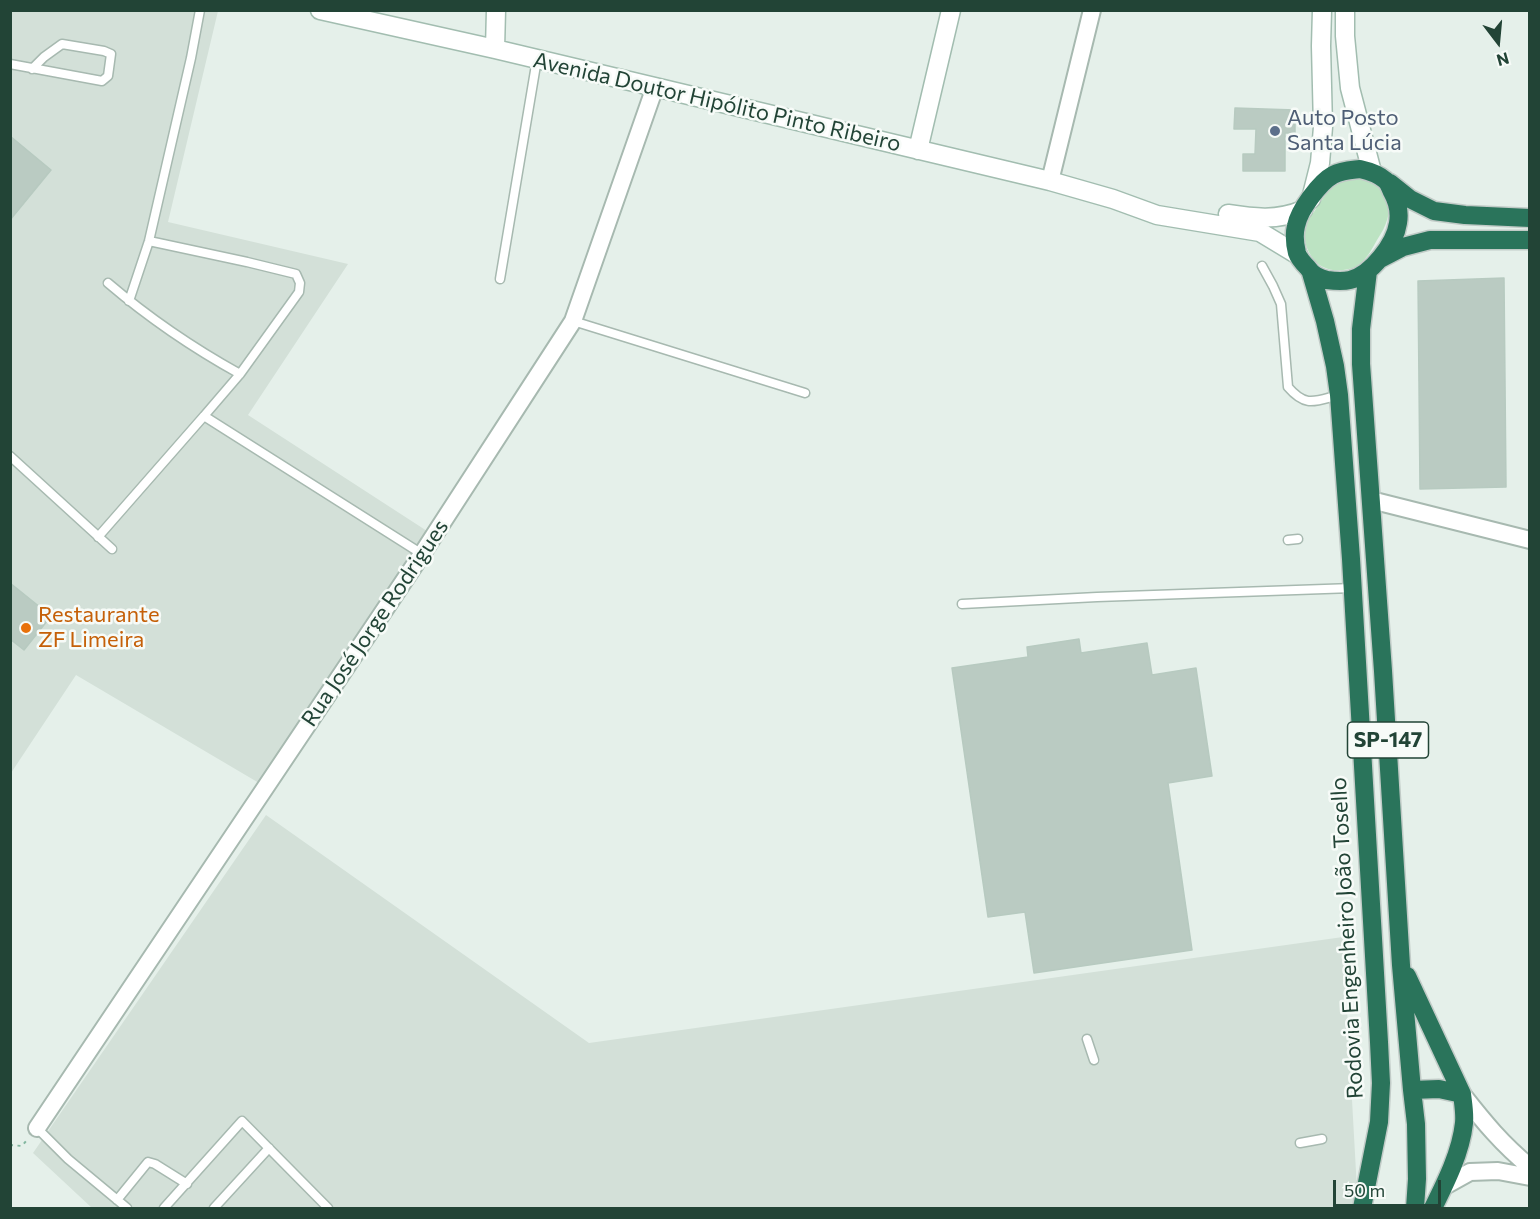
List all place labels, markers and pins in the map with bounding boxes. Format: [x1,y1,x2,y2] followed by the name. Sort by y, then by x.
[1287,105,1402,156] place label: Auto Posto Santa Lúcia
[1268,124,1282,138] marker: Auto Posto Santa Lúcia
[38,602,160,654] place label: Restaurante ZF Limeira
[19,621,33,635] marker: Restaurante ZF Limeira

